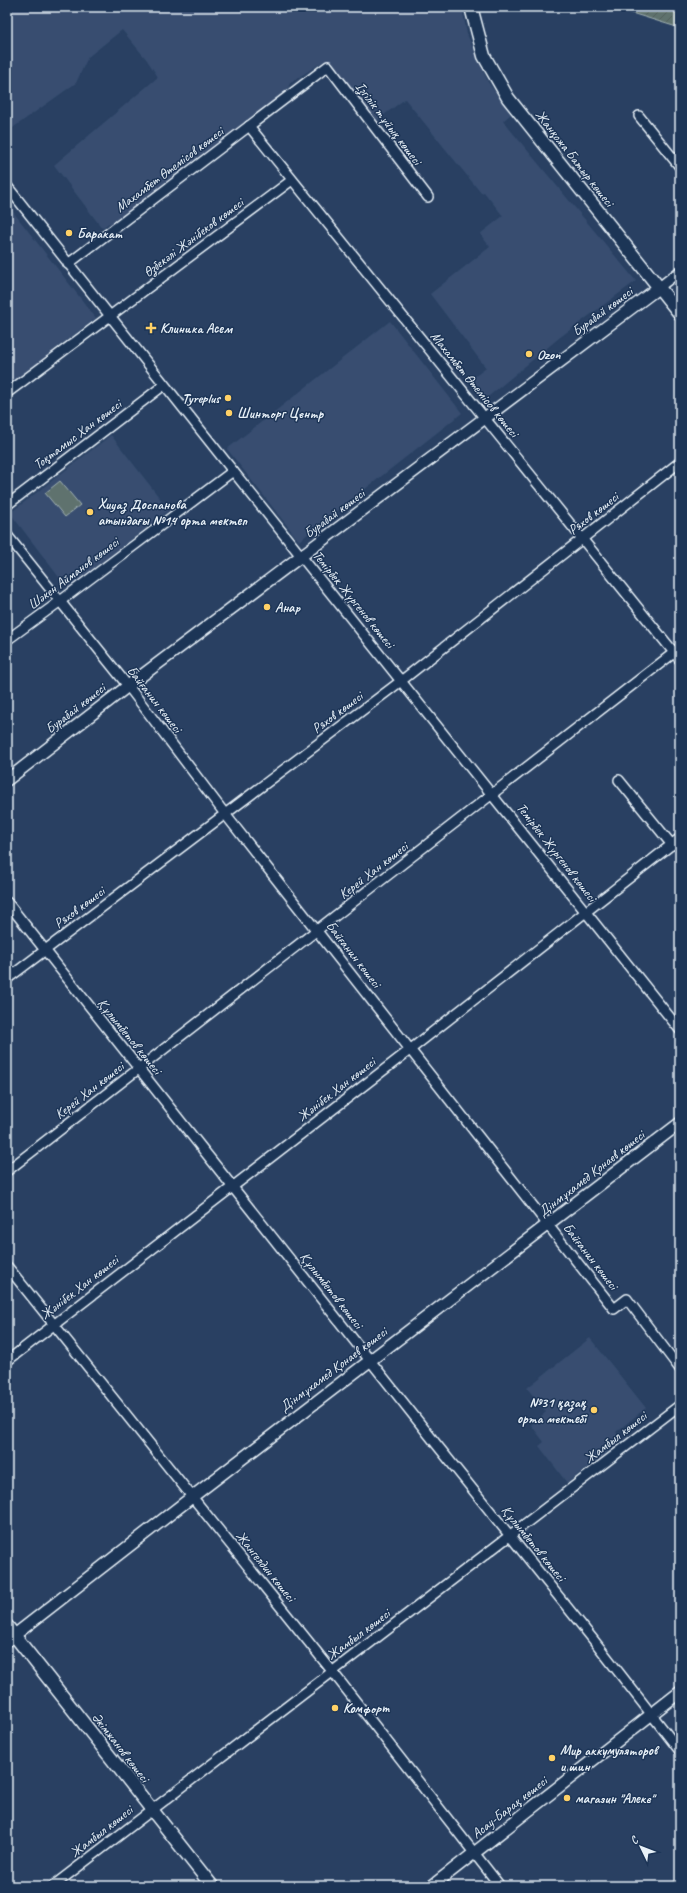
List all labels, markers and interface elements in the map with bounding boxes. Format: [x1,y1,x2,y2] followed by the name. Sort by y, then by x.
[352,78,427,170] street label: Ізгілік тұйық көшесі
[532,107,619,212] street label: Жанқожа Батыр көшесі
[112,122,229,216] street label: Махамбет Өтемісов көшесі
[140,193,249,281] street label: Өзбекәлі Жәнібеков көшесі
[77,225,123,242] place label: Баракат
[64,228,74,238] marker: Баракат
[569,282,638,340] street label: Бурабай көшесі
[160,320,233,337] place label: Клиника Асем
[145,322,157,334] marker: Клиника Асем
[427,328,524,442] street label: Махамбет Өтемісов көшесі
[537,346,561,363] place label: Ozon
[524,349,534,359] marker: Ozon
[182,390,222,407] place label: Tyreplus
[223,393,233,403] marker: Tyreplus
[30,394,127,473] street label: Тоқтамыс Хан көшесі
[237,405,325,422] place label: Шинторг Центр
[224,408,234,418] marker: Шинторг Центр
[301,484,370,542] street label: Бурабай көшесі
[565,487,624,538] street label: Ряхов көшесі
[98,496,248,529] place label: Хиуаз Доспанова атындағы №14 орта мектеп
[85,507,95,517] marker: Хиуаз Доспанова атындағы №14 орта мектеп
[25,532,124,613] street label: Шәкен Айманов көшесі
[309,547,400,653] street label: Темірбек Жүргенов көшесі
[275,599,301,616] place label: Анар
[262,602,272,612] marker: Анар
[123,662,187,738] street label: Байғанин көшесі
[42,678,111,737] street label: Бурабай көшесі
[309,686,368,737] street label: Ряхов көшесі
[513,800,602,907] street label: Темірбек Жүргенов көшесі
[335,837,413,903] street label: Керей Хан көшесі
[51,881,110,932] street label: Ряхов көшесі
[322,917,386,993] street label: Байғанин көшесі
[94,995,167,1080] street label: Құлымбетов көшесі
[294,1052,381,1125] street label: Жәнібек Хан көшесі
[51,1057,129,1123] street label: Керей Хан көшесі
[535,1125,650,1220] street label: Дінмұхамед Қонаев көшесі
[559,1219,623,1295] street label: Байғанин көшесі
[296,1249,368,1334] street label: Құлымбетов көшесі
[37,1250,124,1323] street label: Жәнібек Хан көшесі
[276,1322,392,1415] street label: Дінмұхамед Қонаев көшесі
[517,1394,588,1427] place label: №31 қазақ орта мектебі
[589,1405,599,1415] marker: №31 қазақ орта мектебі
[581,1406,652,1467] street label: Жамбыл көшесі
[498,1502,571,1587] street label: Құлымбетов көшесі
[232,1528,301,1607] street label: Жангелдин көшесі
[323,1604,395,1664] street label: Жамбыл көшесі
[343,1700,390,1717] place label: Комфорт
[330,1703,340,1713] marker: Комфорт
[88,1709,155,1788] street label: Әкімжанов көшесі
[560,1742,660,1775] place label: Мир аккумуляторов и шин
[547,1753,557,1763] marker: Мир аккумуляторов и шин
[468,1771,552,1842] street label: Асау-Барақ көшесі
[575,1790,657,1807] place label: магазин "Алеке"
[562,1793,572,1803] marker: магазин "Алеке"
[67,1800,138,1861] street label: Жамбыл көшесі
[621,1827,661,1867] north arrow
[627,1832,642,1847] text: С

